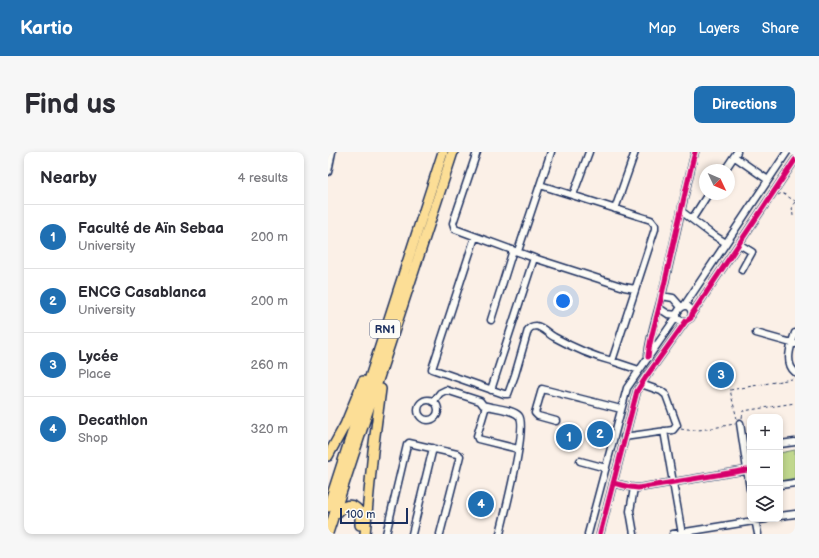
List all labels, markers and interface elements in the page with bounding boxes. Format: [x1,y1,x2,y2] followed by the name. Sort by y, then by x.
[20,17,73,40] text: Kartio
[648,20,676,37] text: Map
[698,20,740,37] text: Layers
[762,20,799,37] text: Share
[694,86,795,123] button: Directions
[24,88,116,121] text: Find us
[699,164,735,200] north arrow
[40,168,97,188] text: Nearby
[238,170,288,186] text: 4 results
[78,219,224,238] text: Faculté de Aïn Sebaa
[50,229,56,245] text: 1
[251,229,288,245] text: 200 m
[78,238,135,254] text: University
[78,283,206,302] text: ENCG Casablanca
[553,291,573,311] your location
[49,293,57,309] text: 2
[251,293,288,309] text: 200 m
[78,302,135,318] text: University
[370,320,400,338] road number: RN1
[78,347,118,366] text: Lycée
[49,357,57,373] text: 3
[250,357,288,373] text: 260 m
[708,360,734,390] pin: 3
[78,366,111,382] text: Place
[78,411,148,430] text: Decathlon
[747,414,783,522] map controls
[747,414,783,450] button: +
[587,419,613,449] pin: 2
[49,421,57,437] text: 4
[250,421,288,437] text: 320 m
[556,422,582,452] pin: 1
[78,430,108,446] text: Shop
[747,450,783,486] button: −
[747,486,783,522] button: layers
[468,489,494,519] pin: 4
[340,506,408,525] scale bar
[346,508,375,521] text: 100 m

